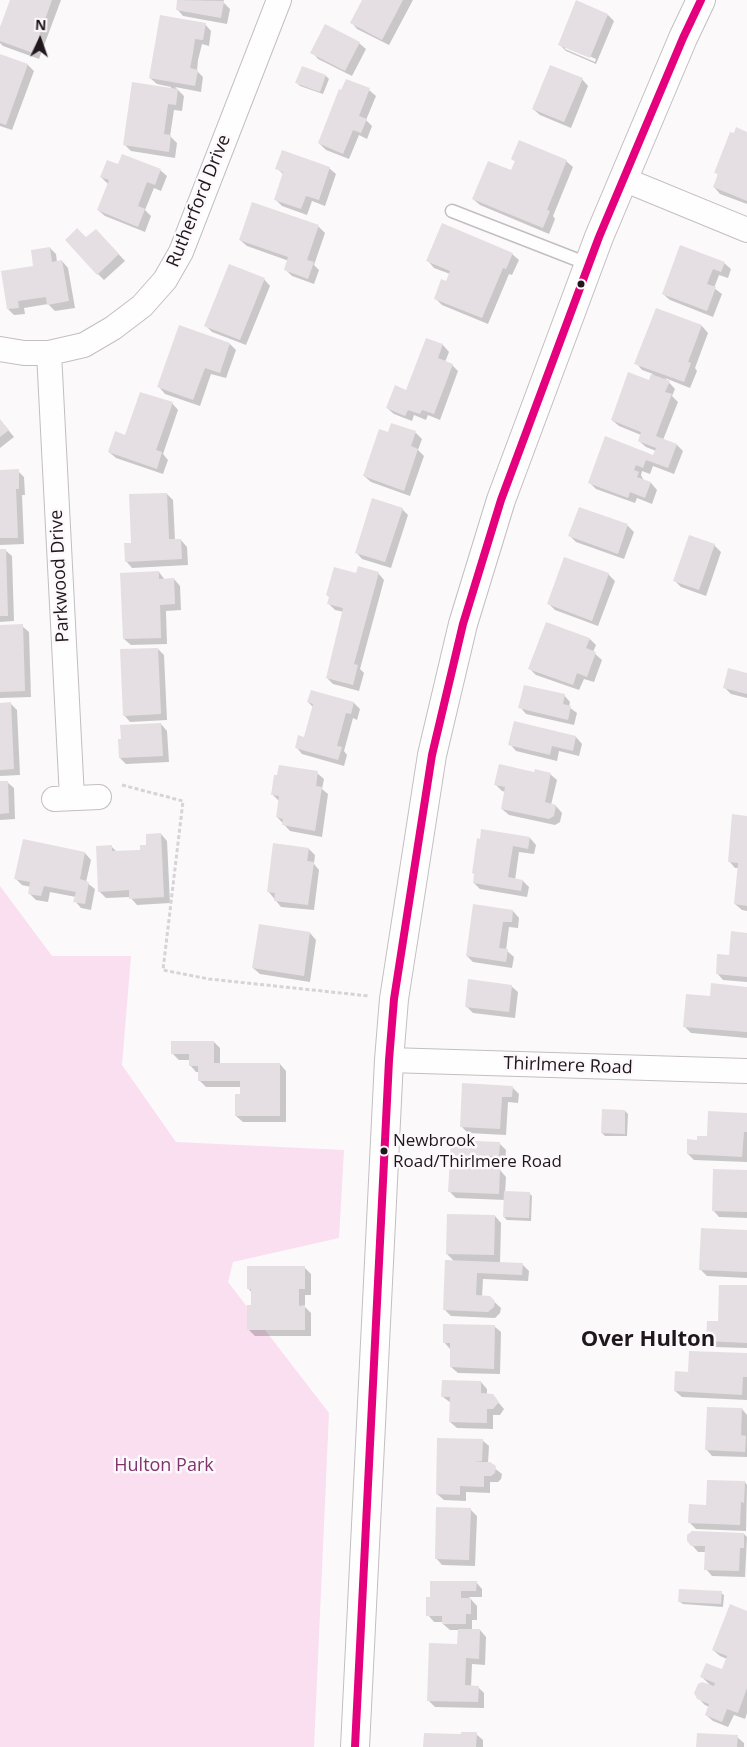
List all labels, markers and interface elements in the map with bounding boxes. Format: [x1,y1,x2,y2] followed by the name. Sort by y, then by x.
[15,15,65,65] north arrow
[35,15,47,34] text: N
[163,132,235,270] street label: Rutherford Drive
[576,279,586,289] unlabelled marker
[46,509,74,643] street label: Parkwood Drive
[503,1053,633,1079] street label: Thirlmere Road
[393,1131,562,1171] place label: Newbrook Road/Thirlmere Road
[379,1146,389,1156] marker: Newbrook Road/Thirlmere Road
[581,1327,715,1353] district label: Over Hulton
[114,1455,214,1477] park label: Hulton Park

